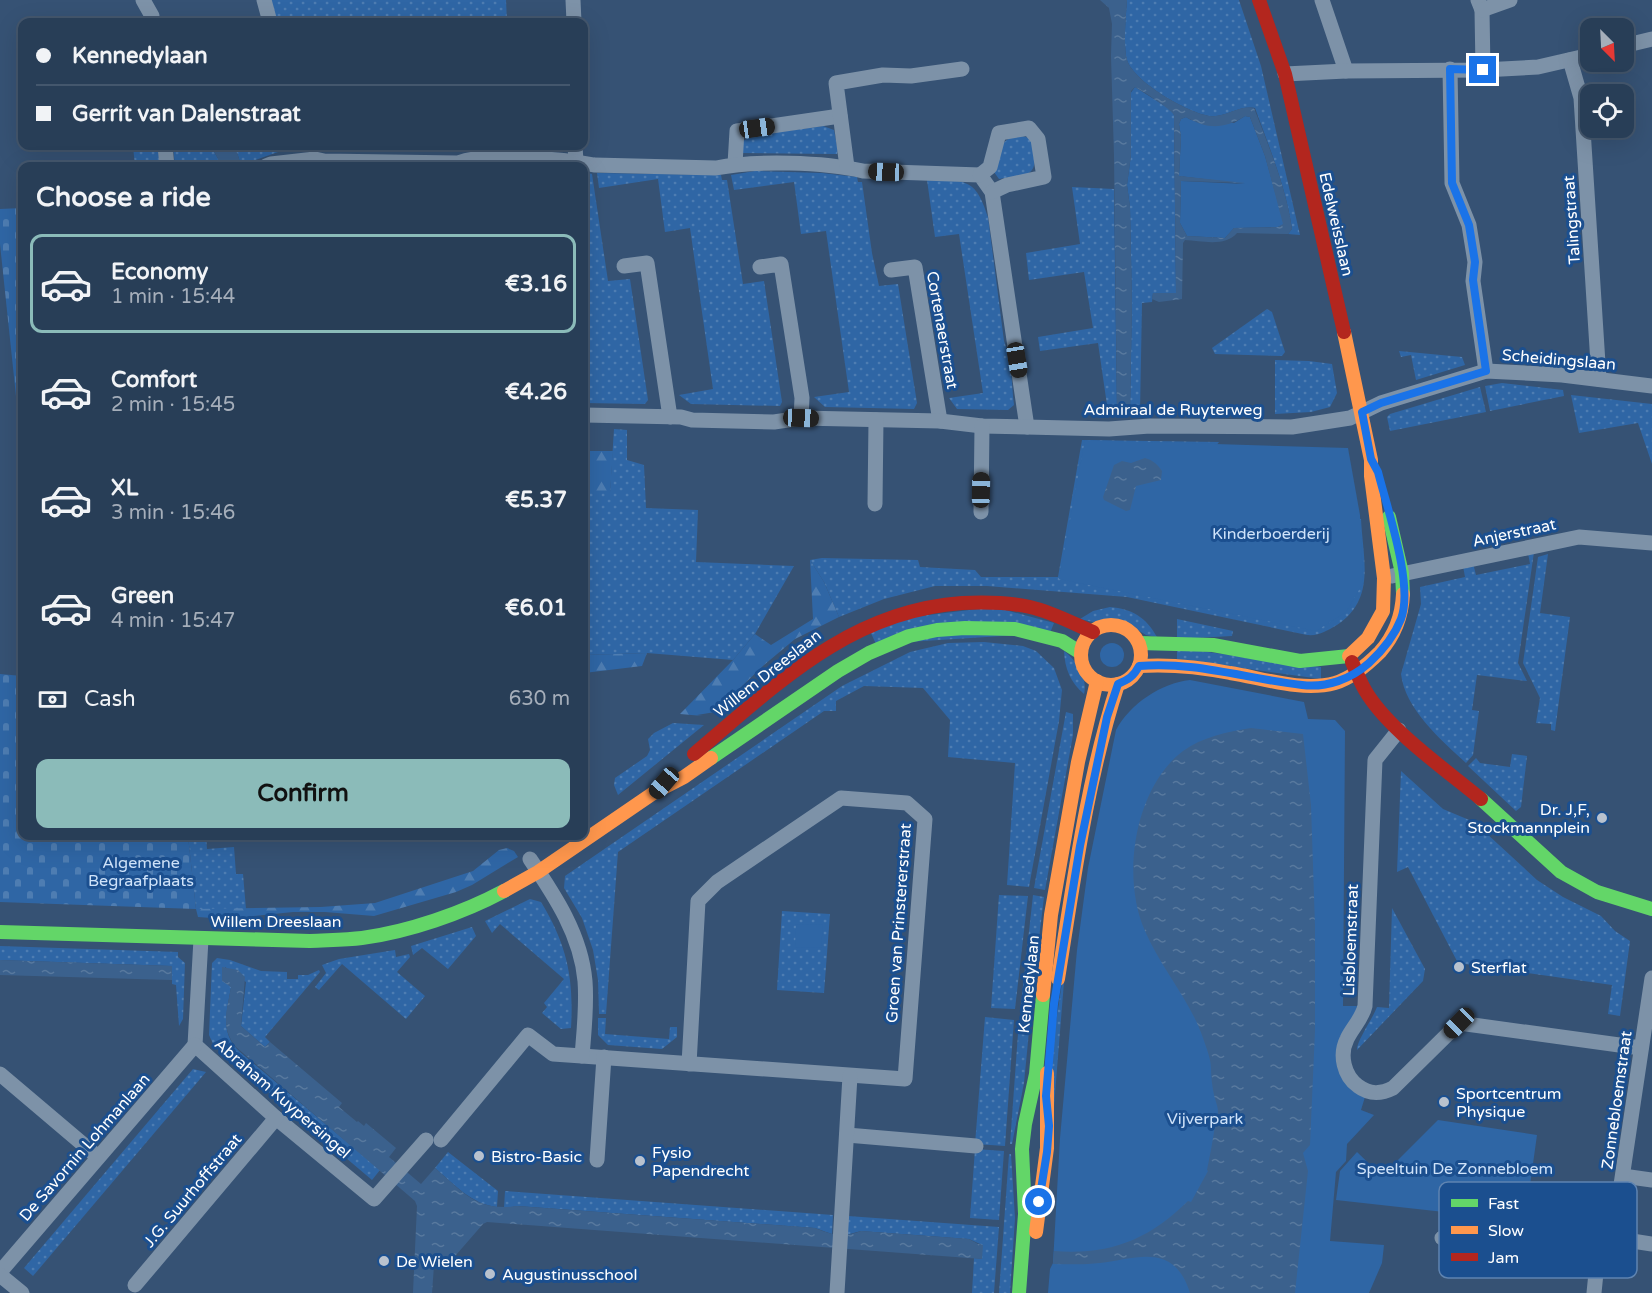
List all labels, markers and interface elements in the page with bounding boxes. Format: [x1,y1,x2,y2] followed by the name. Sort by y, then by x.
[1580,18,1634,72] north arrow
[1580,18,1634,138] map controls
[72,43,208,69] text: Kennedylaan
[1469,56,1496,83] route end
[1580,84,1634,138] button: locate
[72,101,301,127] text: Gerrit van Dalenstraat
[738,117,776,139] car
[868,162,904,182] car
[1314,170,1358,278] street label: Edelweisslaan
[1559,175,1585,265] street label: Talingstraat
[36,181,211,214] text: Choose a ride
[39,257,93,311] icon: car
[111,259,208,285] text: Economy
[922,270,962,391] street label: Cortenaerstraat
[505,271,567,297] text: €3.16
[111,285,235,309] text: 1 min · 15:44
[1005,341,1029,379] car
[1501,345,1617,375] street label: Scheidingslaan
[39,365,93,419] icon: car
[111,367,197,393] text: Comfort
[505,379,567,405] text: €4.26
[111,393,235,417] text: 2 min · 15:45
[1083,400,1263,420] street label: Admiraal de Ruyterweg
[783,408,819,428] car
[972,472,990,508] car
[39,473,93,527] icon: car
[111,475,138,501] text: XL
[505,487,567,513] text: €5.37
[111,501,235,525] text: 3 min · 15:46
[1471,514,1558,552] street label: Anjerstraat
[1212,524,1330,544] park label: Kinderboerderij
[39,581,93,635] icon: car
[111,583,174,609] text: Green
[505,595,567,621] text: €6.01
[111,609,235,633] text: 4 min · 15:47
[710,626,825,722] street label: Willem Dreeslaan
[36,683,69,716] icon: cash
[84,686,136,712] text: Cash
[509,687,570,711] text: 630 m
[36,759,570,828] button: Confirm
[645,764,683,802] car
[1467,800,1590,838] place label: Dr. J,F, Stockmannplein
[1595,811,1609,825] marker: Dr. J,F, Stockmannplein
[882,823,916,1024] street label: Groen van Prinstererstraat
[88,853,194,891] park label: Algemene Begraafplaats
[1339,884,1363,996] street label: Lisbloemstraat
[210,912,342,932] street label: Willem Dreeslaan
[1014,934,1044,1034] street label: Kennedylaan
[1471,958,1527,978] place label: Sterflat
[1452,960,1466,974] marker: Sterflat
[1440,1004,1478,1042] car
[1597,1030,1637,1171] street label: Zonnebloemstraat
[210,1034,354,1163] street label: Abraham Kuypersingel
[15,1070,154,1226] street label: De Savornin Lohmanlaan
[1456,1084,1561,1122] place label: Sportcentrum Physique
[1437,1095,1451,1109] marker: Sportcentrum Physique
[1167,1109,1244,1129] park label: Vijverpark
[139,1130,246,1252] street label: J.G. Suurhoffstraat
[652,1143,749,1181] place label: Fysio Papendrecht
[491,1147,582,1167] place label: Bistro-Basic
[472,1149,486,1163] marker: Bistro-Basic
[633,1154,647,1168] marker: Fysio Papendrecht
[1357,1159,1553,1179] park label: Speeltuin De Zonnebloem
[1439,1182,1637,1278] legend
[1025,1188,1052,1215] route start
[1488,1194,1519,1214] text: Fast
[1488,1221,1524,1241] text: Slow
[1488,1248,1519,1268] text: Jam
[396,1252,473,1272] place label: De Wielen
[377,1254,391,1268] marker: De Wielen
[502,1265,638,1285] place label: Augustinusschool
[483,1267,497,1281] marker: Augustinusschool

